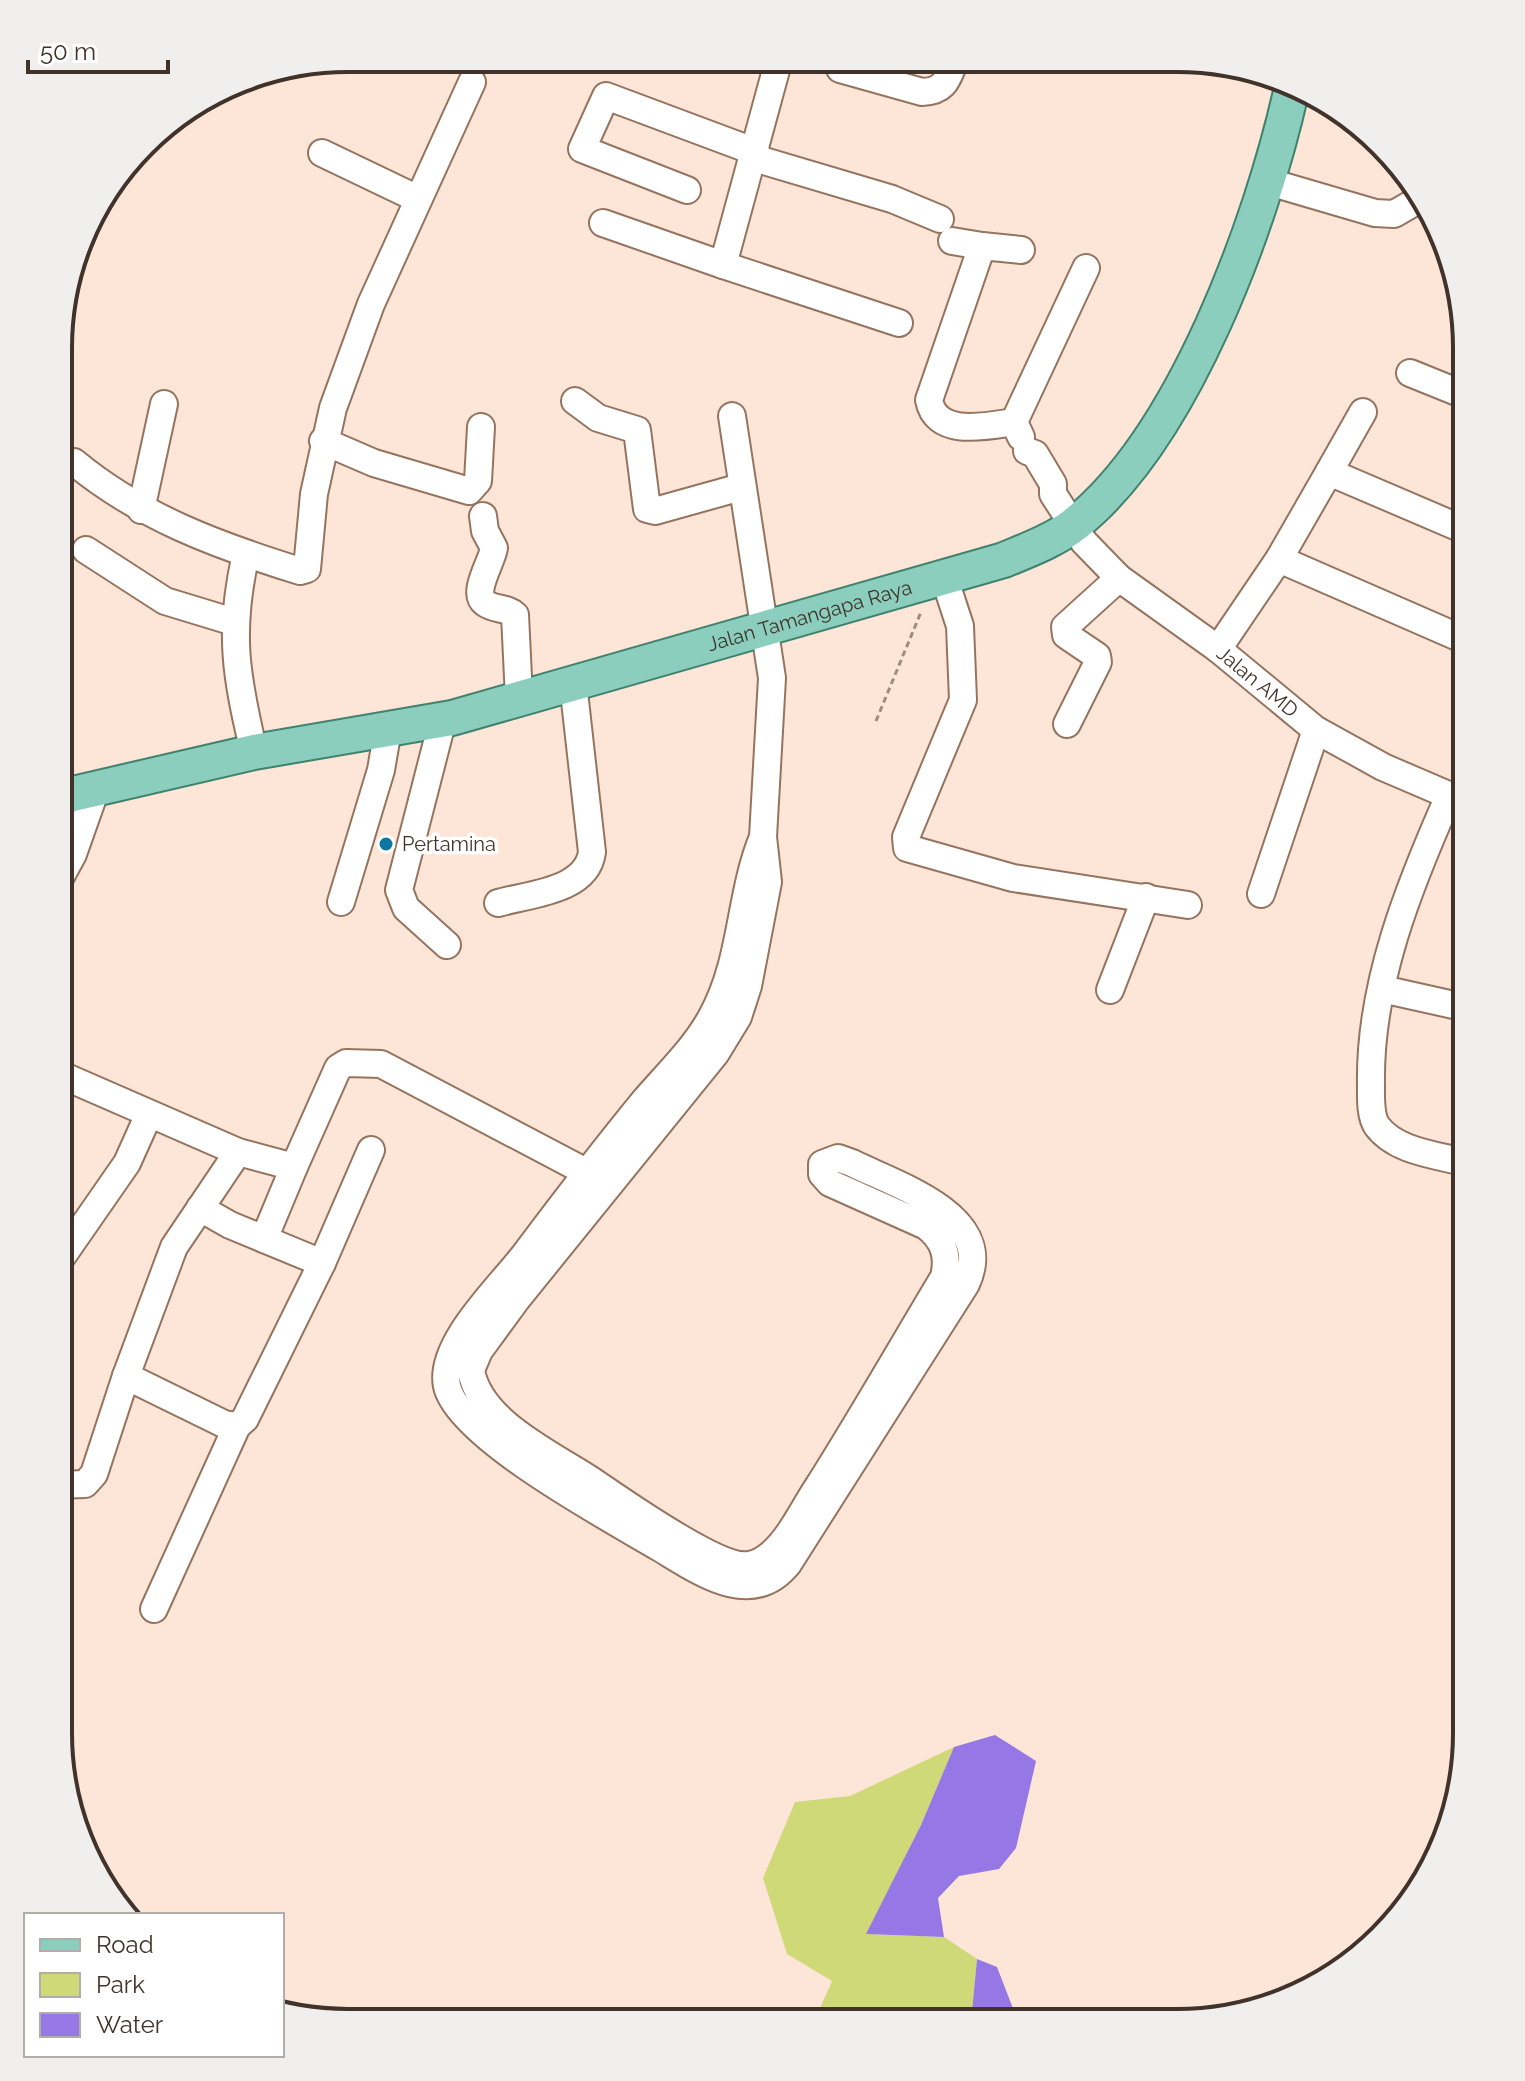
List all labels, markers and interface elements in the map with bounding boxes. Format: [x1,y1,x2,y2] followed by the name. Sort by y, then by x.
[28,24,168,74] scale bar
[40,37,96,66] text: 50 m
[705,575,915,656] street label: Jalan Tamangapa Raya
[1212,641,1303,722] street label: Jalan AMD
[402,832,496,856] place label: Pertamina
[377,835,395,853] marker: Pertamina
[24,1913,284,2057] legend
[96,1930,154,1959] text: Road
[96,1970,145,1999] text: Park
[96,2010,164,2039] text: Water

